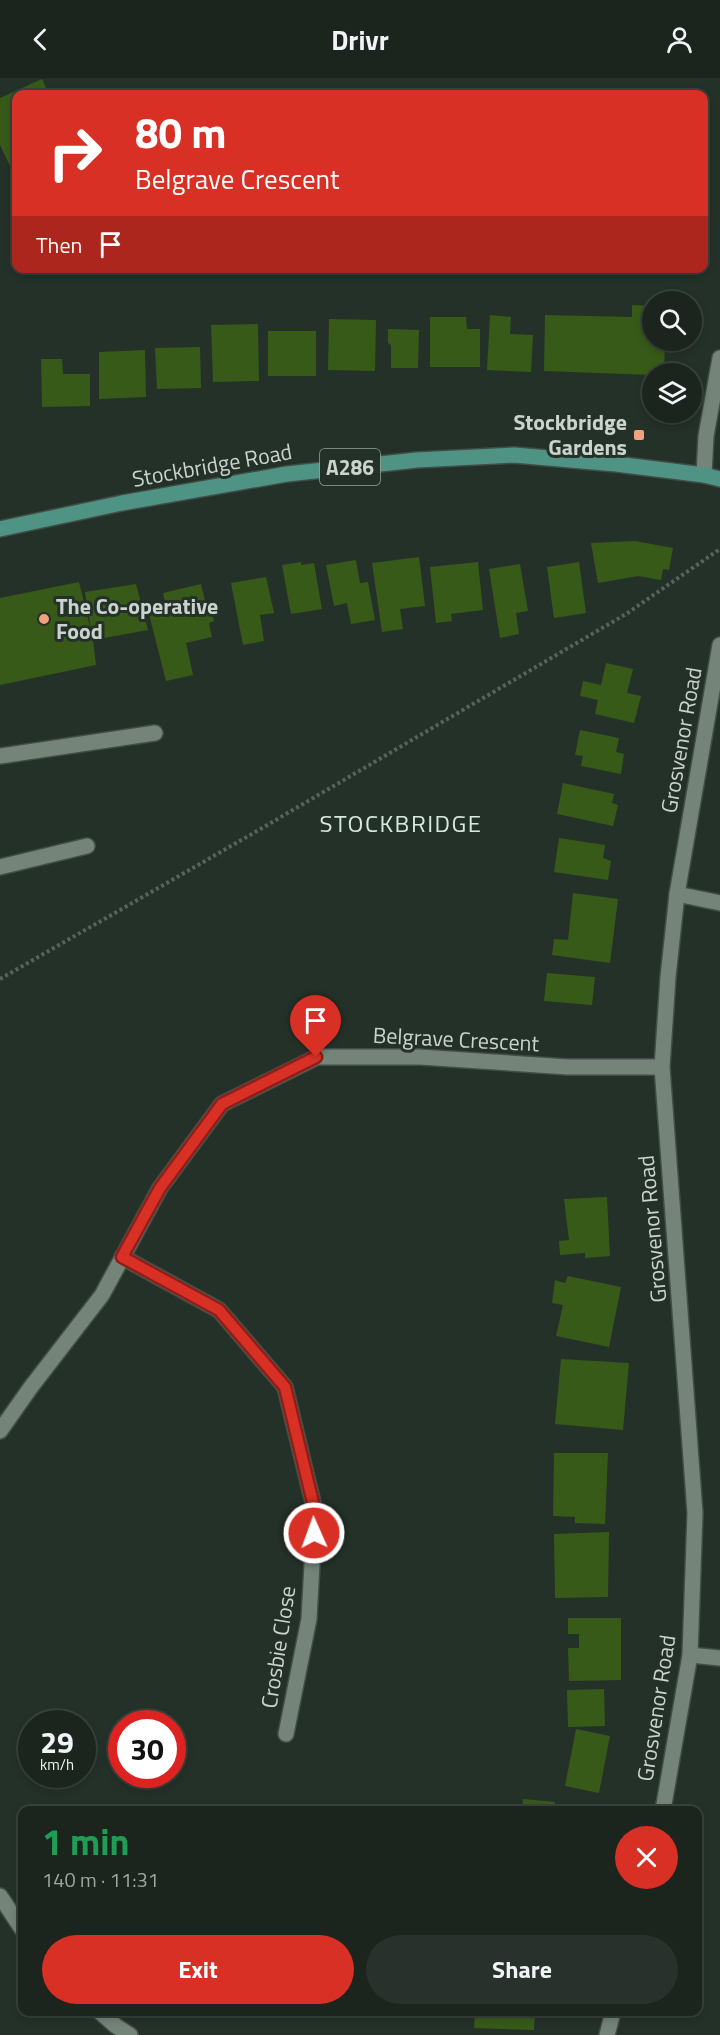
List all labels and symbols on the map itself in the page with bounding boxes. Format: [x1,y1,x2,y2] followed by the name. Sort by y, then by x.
[513,405,627,464] place label: Stockbridge Gardens
[632,428,646,442] marker: Stockbridge Gardens
[129,434,295,496] street label: Stockbridge Road
[320,449,380,485] road number: A286
[56,589,218,648] place label: The Co-operative Food
[37,612,51,626] marker: The Co-operative Food
[651,664,711,816] street label: Grosvenor Road
[319,805,483,841] district label: STOCKBRIDGE
[290,995,341,1057] pin
[372,1018,540,1060] street label: Belgrave Crescent
[629,1154,675,1304] street label: Grosvenor Road
[282,1501,346,1565] position arrow
[252,1583,304,1711] street label: Crosbie Close
[628,1632,684,1784] street label: Grosvenor Road
[108,1710,186,1788] speed limit sign: 30

